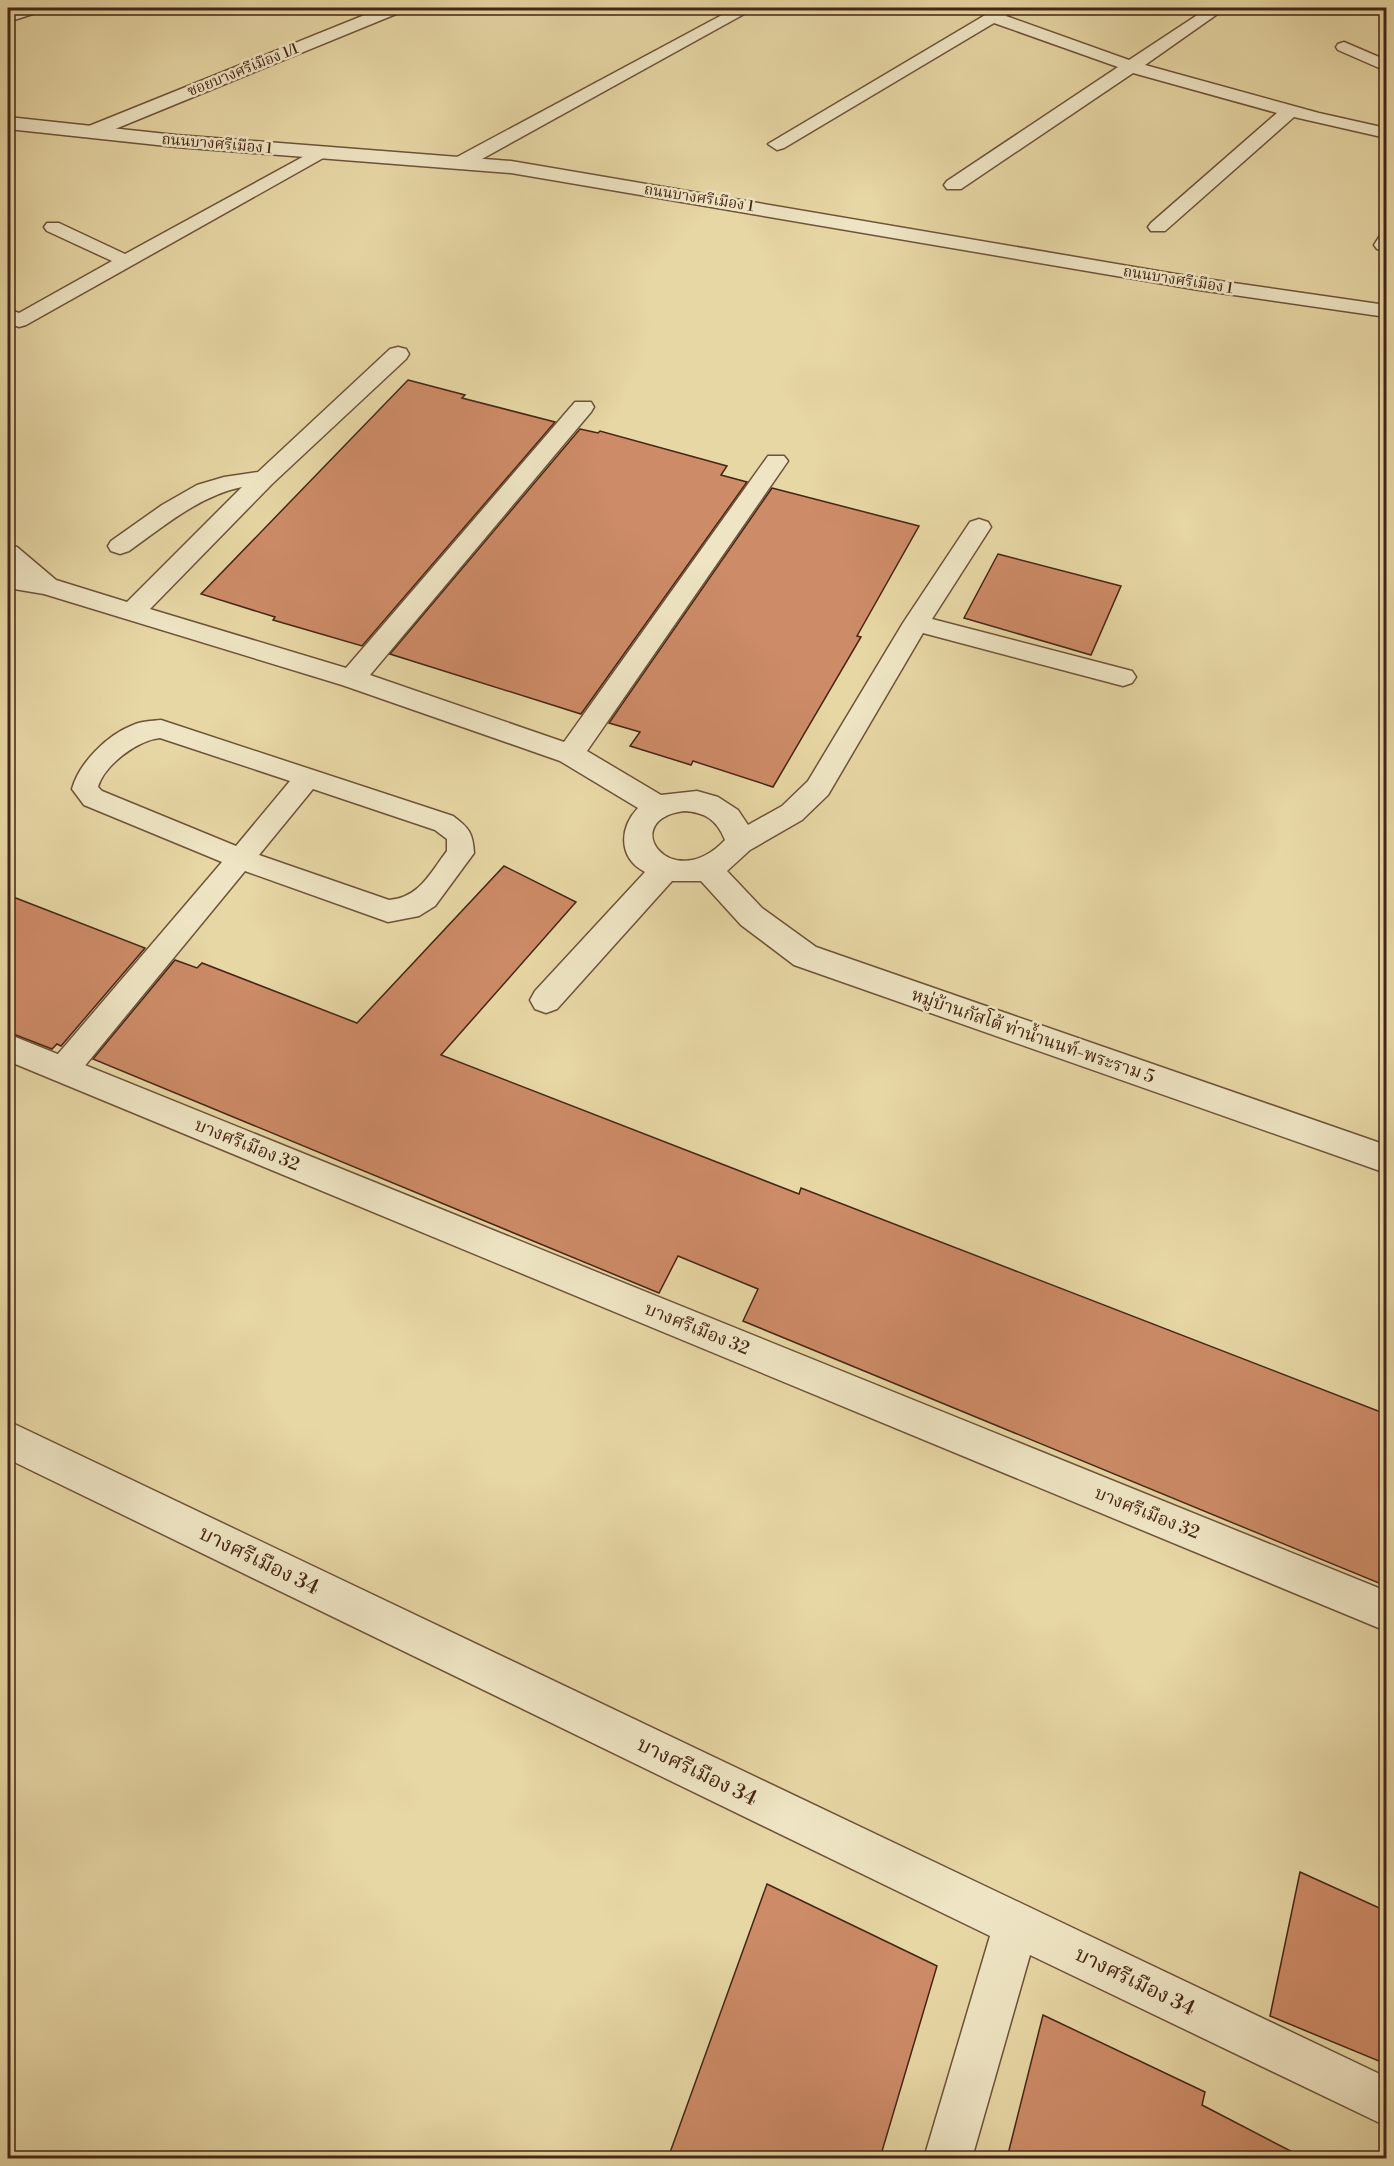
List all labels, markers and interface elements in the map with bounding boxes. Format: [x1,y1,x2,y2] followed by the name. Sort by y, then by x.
[185,39,302,101] street label: ซอยบางศรีเมือง 1/1
[161,130,274,158] street label: ถนนบางศรีเมือง 1
[643,180,756,216] street label: ถนนบางศรีเมือง 1
[1122,262,1235,298] street label: ถนนบางศรีเมือง 1
[908,981,1159,1089] street label: หมู่บ้านกัสโต้ ท่าน้ำนนท์-พระราม 5
[191,1114,303,1176] street label: บางศรีเมือง 32
[641,1298,753,1360] street label: บางศรีเมือง 32
[1091,1482,1203,1544] street label: บางศรีเมือง 32
[195,1521,323,1601] street label: บางศรีเมือง 34
[633,1732,761,1812] street label: บางศรีเมือง 34
[1071,1942,1199,2022] street label: บางศรีเมือง 34

